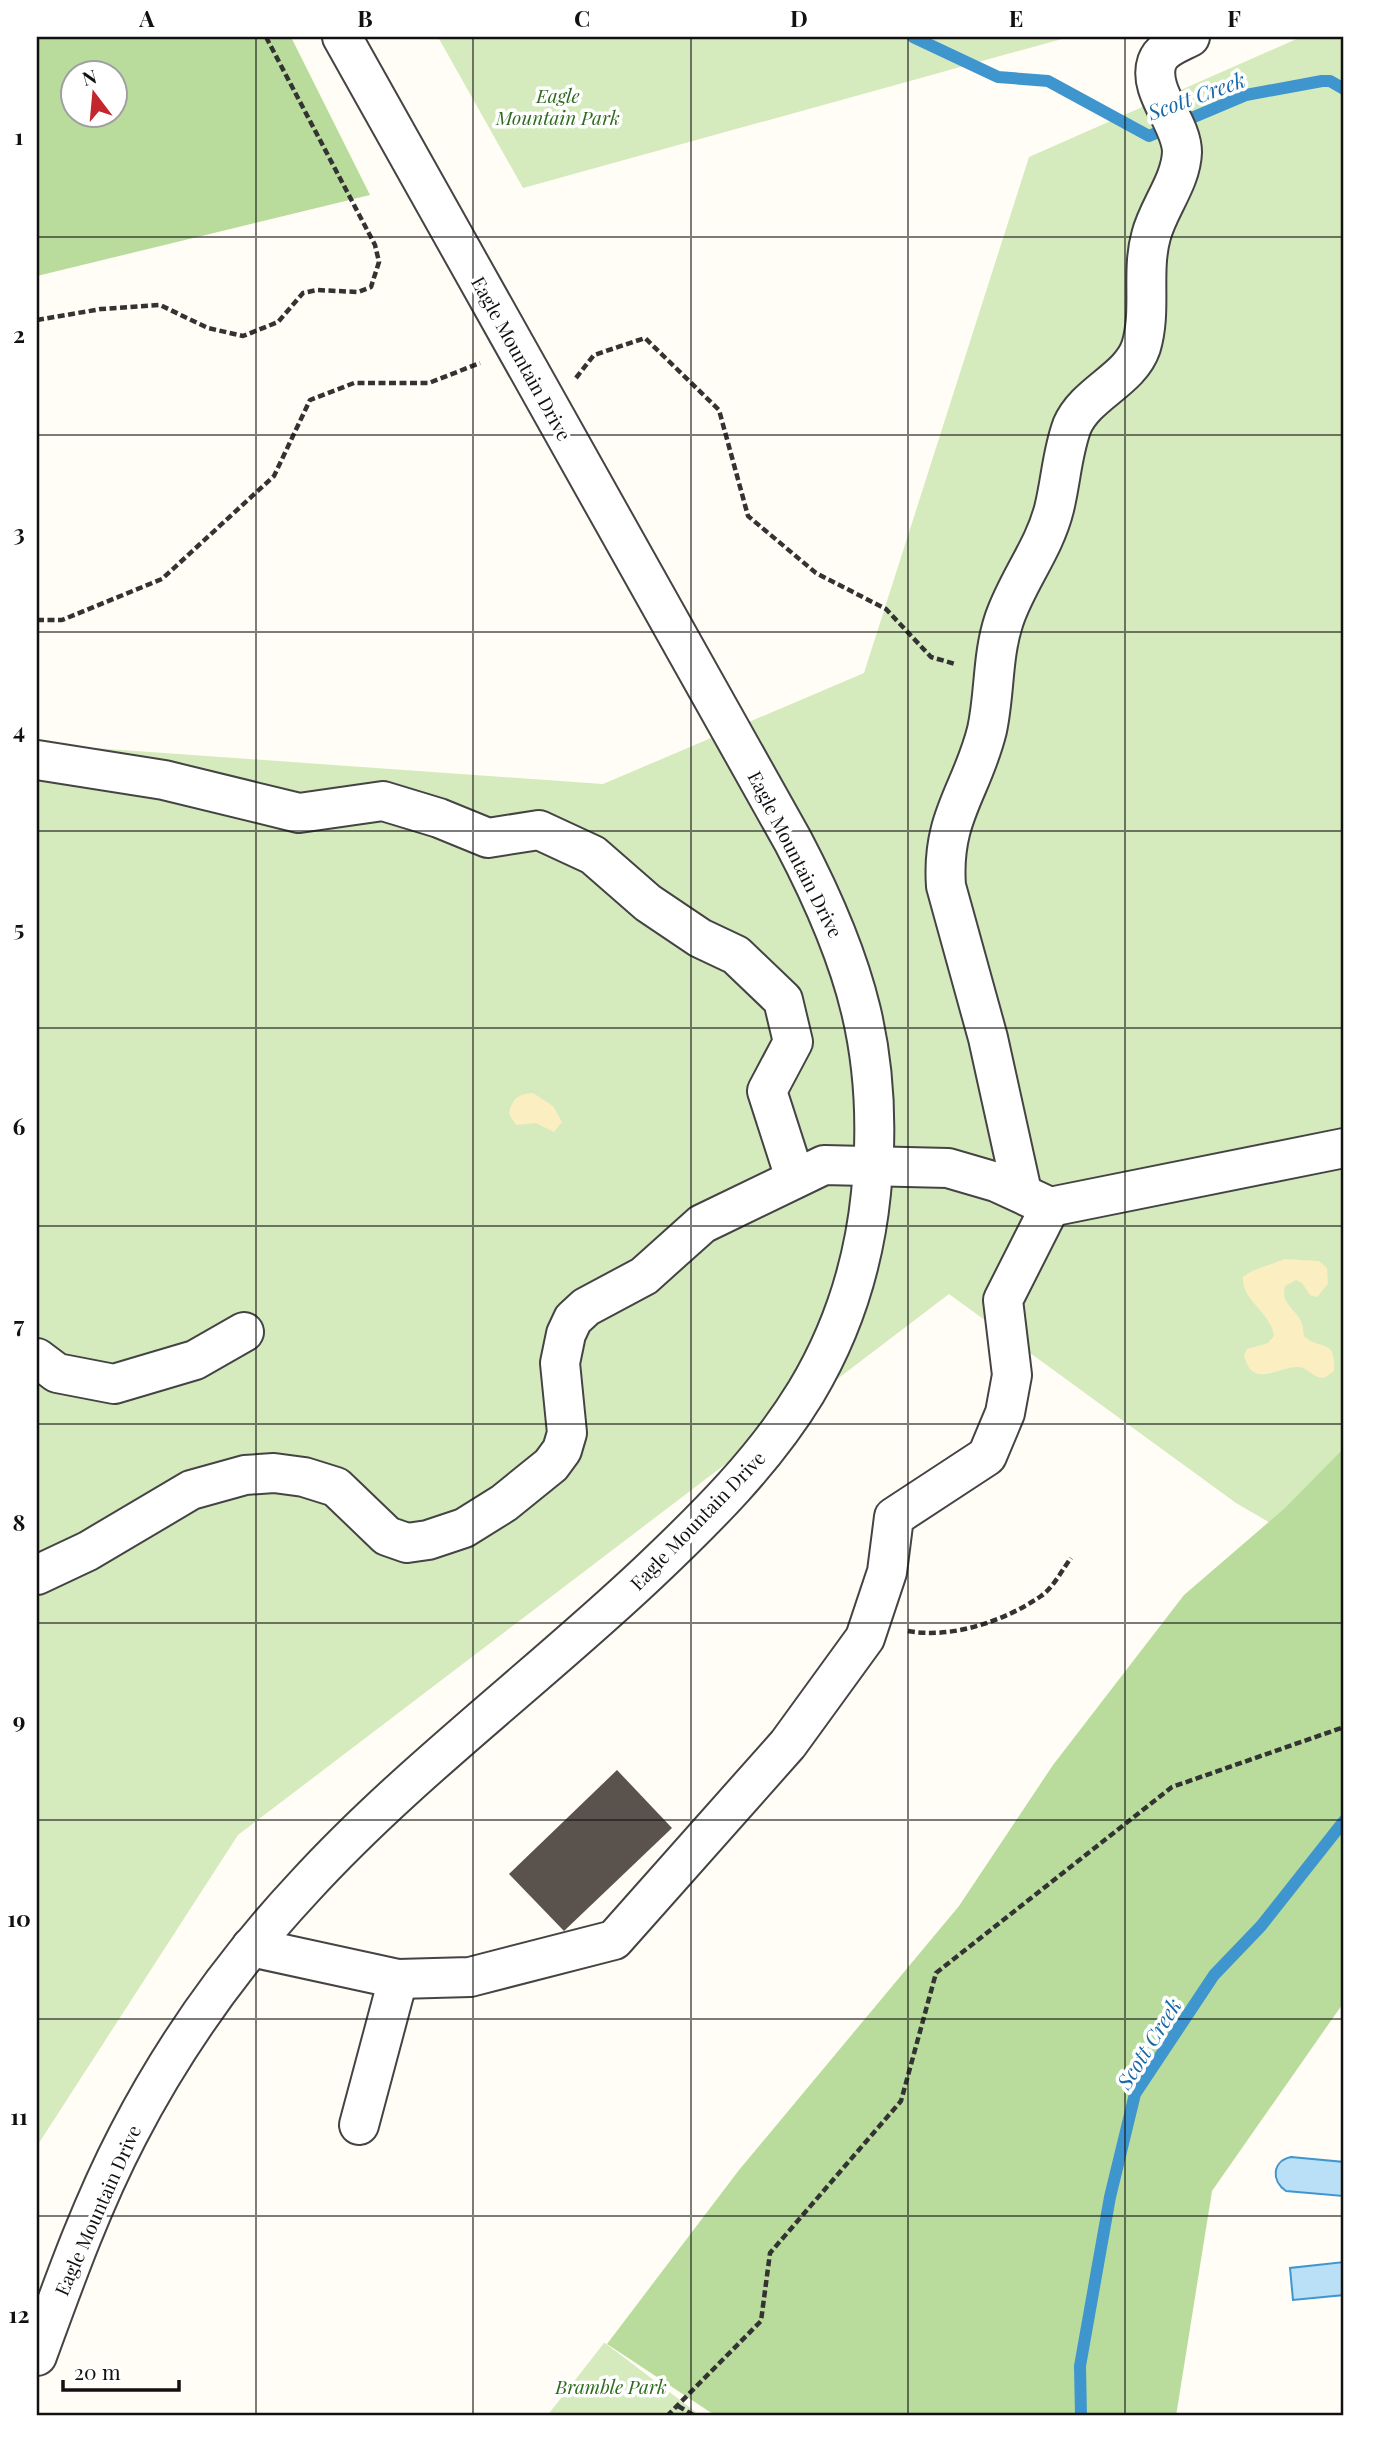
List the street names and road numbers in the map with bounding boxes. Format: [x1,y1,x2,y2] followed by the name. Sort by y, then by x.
[466,271,578,445] street label: Eagle Mountain Drive
[743,766,849,942] street label: Eagle Mountain Drive
[624,1445,770,1595] street label: Eagle Mountain Drive
[48,2121,146,2299] street label: Eagle Mountain Drive

